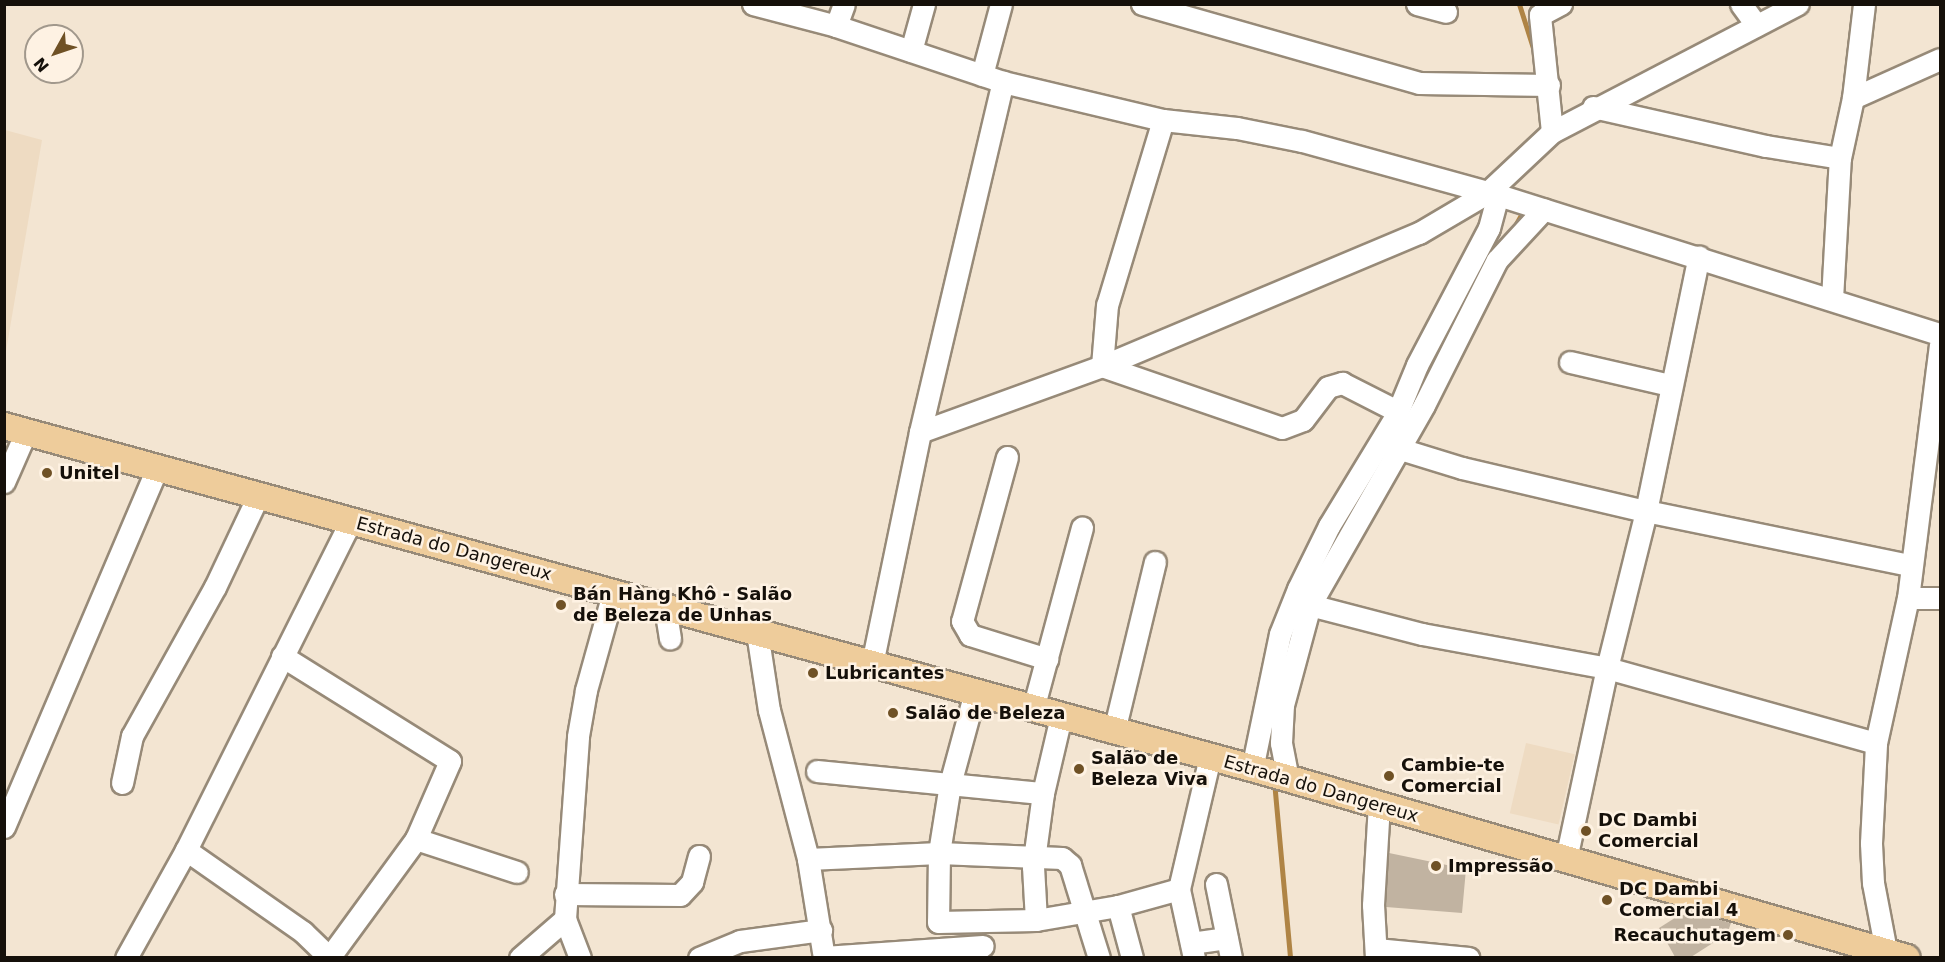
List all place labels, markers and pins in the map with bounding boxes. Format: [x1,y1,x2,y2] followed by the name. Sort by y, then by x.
[59,462,120,484] place label: Unitel
[40,466,54,480] marker: Unitel
[573,584,792,626] place label: Bán Hàng Khô - Salão de Beleza de Unhas
[554,598,568,612] marker: Bán Hàng Khô - Salão de Beleza de Unhas
[825,662,944,684] place label: Lubricantes
[806,666,820,680] marker: Lubricantes
[905,702,1065,724] place label: Salão de Beleza
[886,706,900,720] marker: Salão de Beleza
[1091,748,1208,790] place label: Salão de Beleza Viva
[1401,755,1505,798] place label: Cambie-te Comercial
[1072,762,1086,776] marker: Salão de Beleza Viva
[1382,769,1396,783] marker: Cambie-te Comercial
[1598,810,1699,852] place label: DC Dambi Comercial
[1579,824,1593,838] marker: DC Dambi Comercial
[1448,855,1553,877] place label: Impressão
[1429,859,1443,873] marker: Impressão
[1619,879,1738,922] place label: DC Dambi Comercial 4
[1600,893,1614,907] marker: DC Dambi Comercial 4
[1613,924,1776,946] place label: Recauchutagem
[1781,928,1795,942] marker: Recauchutagem

